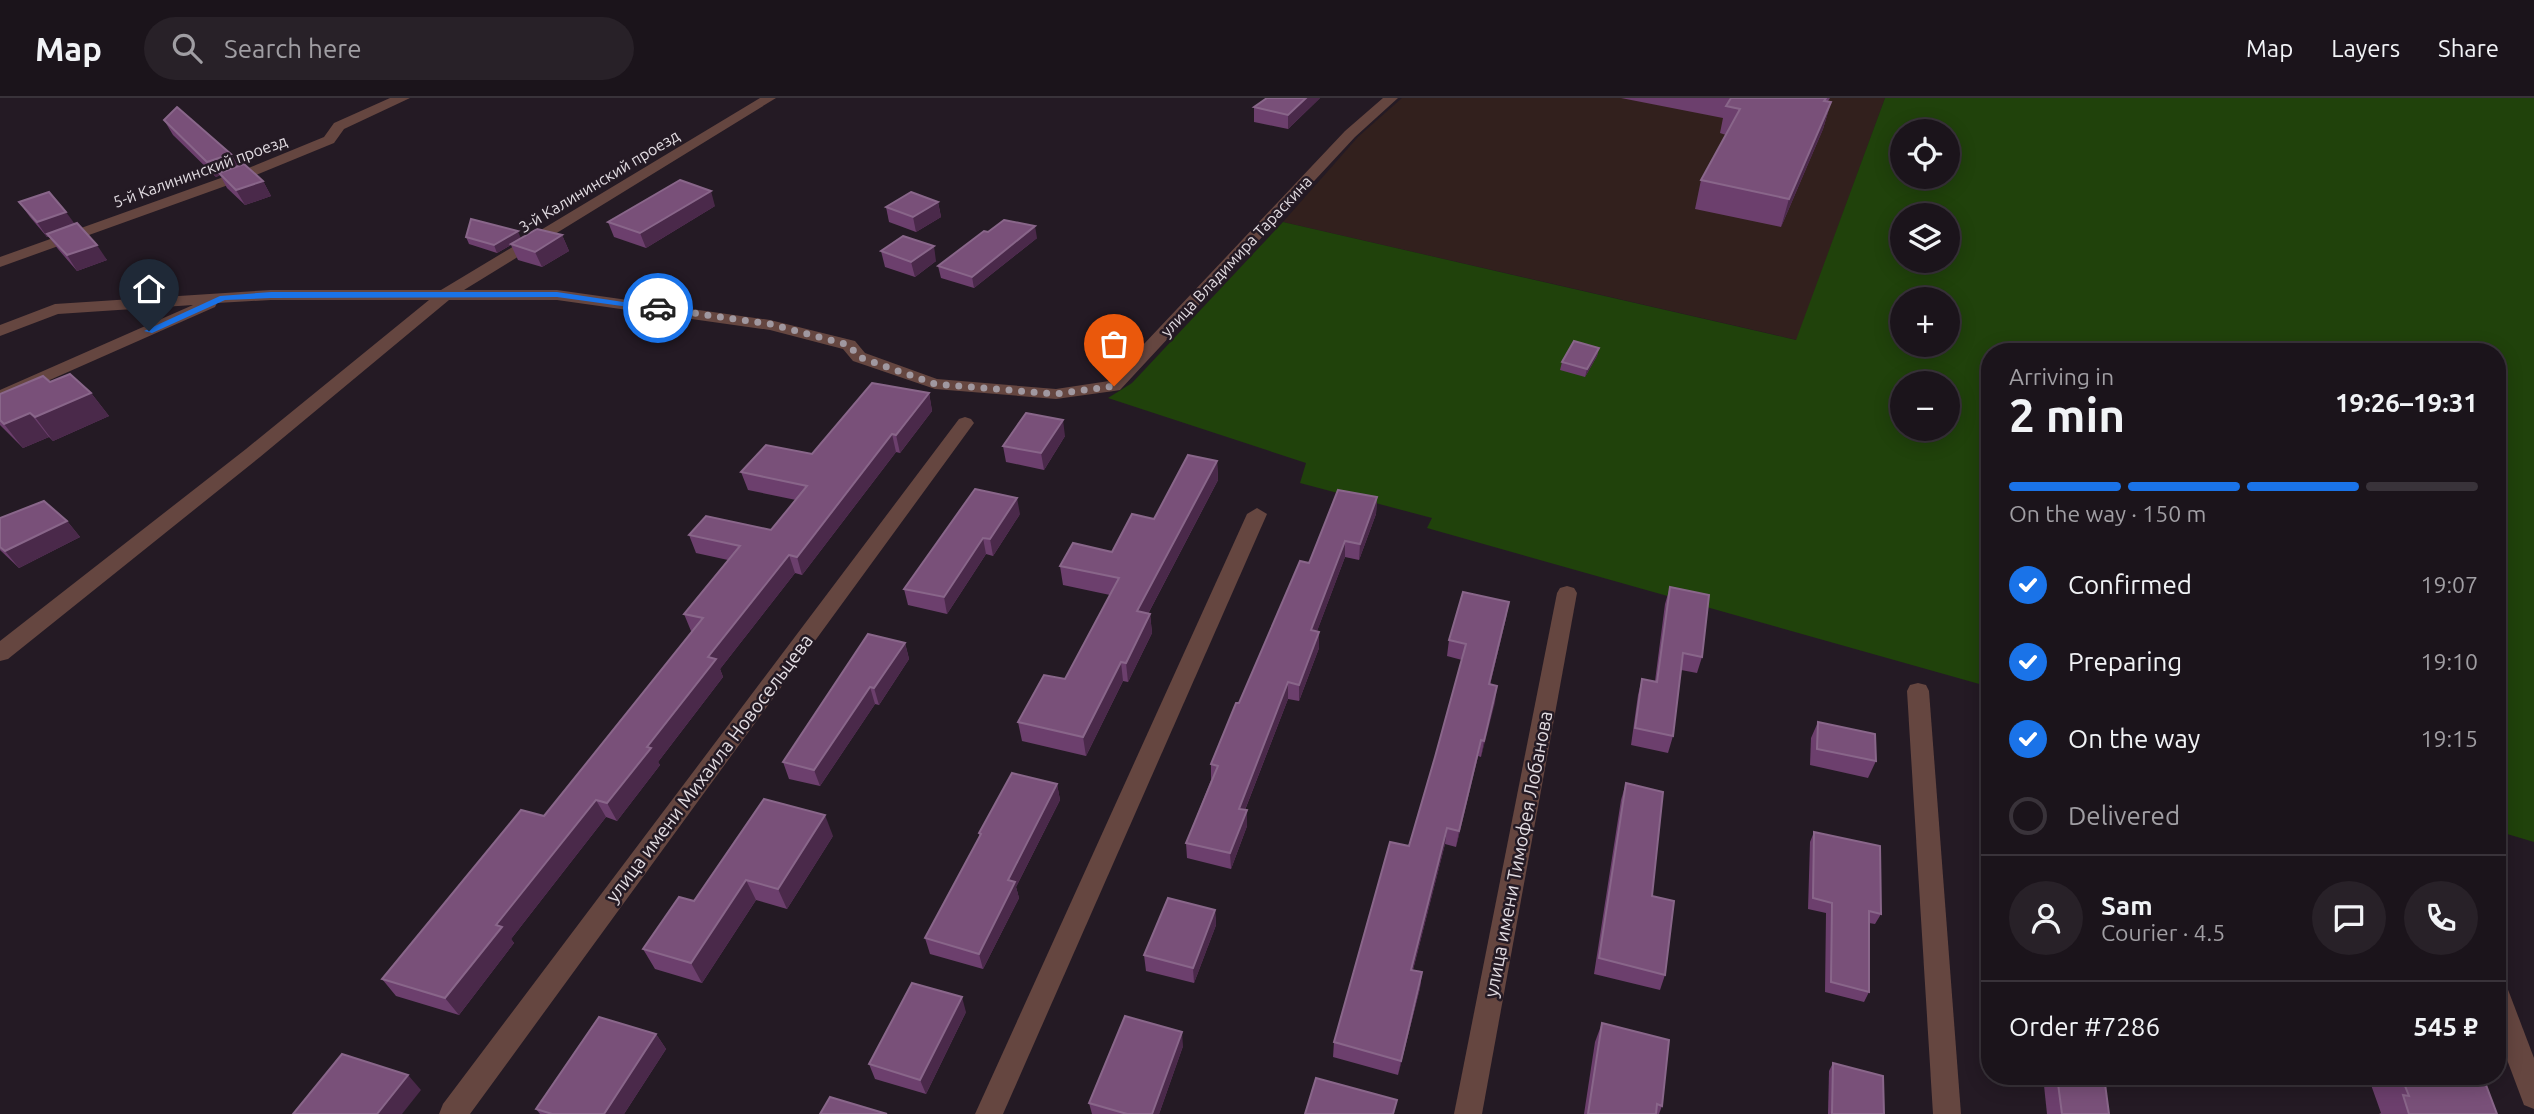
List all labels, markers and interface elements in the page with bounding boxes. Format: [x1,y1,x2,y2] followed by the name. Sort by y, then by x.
[144,17,634,80] search box
[168,29,206,67] icon: search
[35,30,102,67] text: Map
[224,34,362,63] text: Search here
[2246,35,2293,62] text: Map
[2331,35,2400,62] text: Layers
[2438,35,2499,62] text: Share
[1890,119,1960,441] map controls
[1890,119,1960,189] button: locate
[516,126,682,236] street label: 3-й Калининский проезд
[111,131,289,211] street label: 5-й Калининский проезд
[1157,172,1315,340] street label: улица Владимира Тараскина
[1890,203,1960,273] button: layers
[119,259,179,331] pin
[130,270,168,308] icon: home
[623,273,693,343] courier
[1890,287,1960,357] button: +
[639,289,677,327] icon: car
[1084,314,1144,386] pin
[1095,325,1133,363] icon: bag
[2009,364,2114,389] text: Arriving in
[1890,371,1960,441] button: −
[2335,388,2478,417] text: 19:26–19:31
[2009,389,2125,441] text: 2 min
[2009,501,2206,526] text: On the way · 150 m
[2009,566,2047,604] icon: check
[2068,570,2192,599] text: Confirmed
[2420,572,2478,597] text: 19:07
[601,630,817,906] street label: улица имени Михаила Новосельцева
[2009,643,2047,681] icon: check
[2068,647,2182,676] text: Preparing
[2420,649,2478,674] text: 19:10
[1479,709,1557,999] street label: улица имени Тимофея Лобанова
[2009,720,2047,758] icon: check
[2068,724,2200,753] text: On the way
[2420,726,2478,751] text: 19:15
[2068,801,2180,830] text: Delivered
[2009,881,2083,955] button: person
[2312,881,2386,955] button: chat
[2404,881,2478,955] button: phone
[2101,891,2153,920] text: Sam
[2101,920,2225,945] text: Courier · 4.5
[2009,1012,2160,1041] text: Order #7286
[2413,1012,2478,1041] text: 545 ₽

